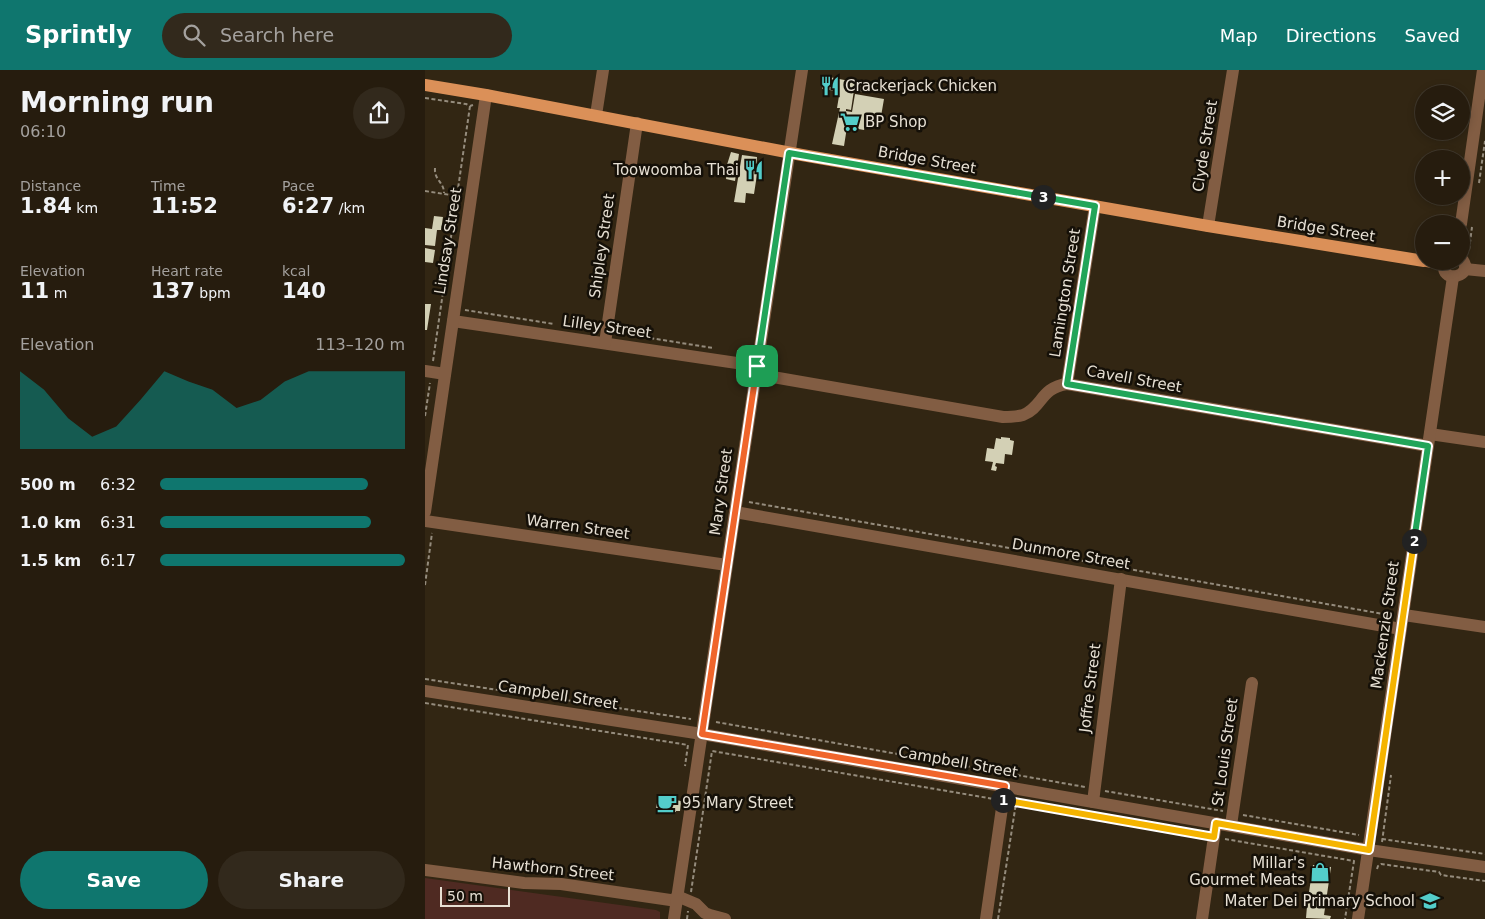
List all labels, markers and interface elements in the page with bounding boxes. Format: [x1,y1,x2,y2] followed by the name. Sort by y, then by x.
[162,13,512,58] search box
[25,21,132,49] text: Sprintly
[180,21,208,49] icon: search
[220,24,334,46] text: Search here
[1220,25,1258,46] text: Map
[1286,25,1376,46] text: Directions
[1404,25,1460,46] text: Saved
[819,75,841,97] restaurant icon: Crackerjack Chicken
[845,77,997,95] place label: Crackerjack Chicken
[1415,85,1470,270] map controls
[1415,85,1470,140] button: layers
[20,86,214,119] text: Morning run
[353,87,405,139] button: share
[1189,99,1221,193] street label: Clyde Street
[839,111,861,133] supermarket icon: BP Shop
[865,113,927,131] place label: BP Shop
[20,122,66,141] text: 06:10
[877,143,978,177] street label: Bridge Street
[1415,150,1470,205] button: +
[743,159,765,181] restaurant icon: Toowoomba Thai
[612,161,739,179] place label: Toowoomba Thai
[20,178,81,194] text: Distance
[151,178,185,194] text: Time
[282,178,315,194] text: Pace
[1031,184,1055,210] pin: 3
[431,186,465,296] street label: Lindsay Street
[1039,189,1048,205] text: 3
[586,192,618,299] street label: Shipley Street
[20,194,72,218] text: 1.84
[151,194,218,218] text: 11:52
[282,194,334,218] text: 6:27
[72,200,98,216] text: km
[334,200,365,216] text: /km
[1276,212,1377,246] street label: Bridge Street
[1415,215,1470,270] button: −
[1046,227,1084,359] street label: Lamington Street
[20,263,85,279] text: Elevation
[151,263,223,279] text: Heart rate
[282,263,310,279] text: kcal
[20,279,49,303] text: 11
[151,279,195,303] text: 137
[282,279,326,303] text: 140
[49,285,67,301] text: m
[195,285,231,301] text: bpm
[562,312,653,342] street label: Lilley Street
[20,335,94,354] text: Elevation
[315,335,405,354] text: 113–120 m
[736,345,778,387] pin
[743,352,771,380] icon: arrive
[1085,362,1183,396] street label: Cavell Street
[706,447,736,537] street label: Mary Street
[20,475,76,494] text: 500 m
[100,475,136,494] text: 6:32
[525,511,631,543] street label: Warren Street
[20,513,81,532] text: 1.0 km
[100,513,136,532] text: 6:31
[1401,528,1427,554] pin: 2
[1410,533,1419,549] text: 2
[1010,535,1132,573] street label: Dunmore Street
[20,551,81,570] text: 1.5 km
[100,551,136,570] text: 6:17
[1367,560,1403,690] street label: Mackenzie Street
[1076,642,1104,734] street label: Joffre Street
[497,677,619,713] street label: Campbell Street
[1208,697,1242,807] street label: St Louis Street
[897,743,1019,781] street label: Campbell Street
[991,788,1015,812] pin: 1
[656,792,678,814] cafe icon: 95 Mary Street
[999,792,1008,808] text: 1
[682,794,793,812] place label: 95 Mary Street
[20,851,208,909] button: Save
[218,851,405,909] button: Share
[491,854,615,884] street label: Hawthorn Street
[1189,854,1305,889] place label: Millar's Gourmet Meats
[1309,861,1331,883] shop icon: Millar's Gourmet Meats
[440,884,510,907] scale bar
[447,888,483,904] text: 50 m
[1419,890,1441,912] school or university icon: Mater Dei Primary School
[1225,892,1415,910] place label: Mater Dei Primary School

